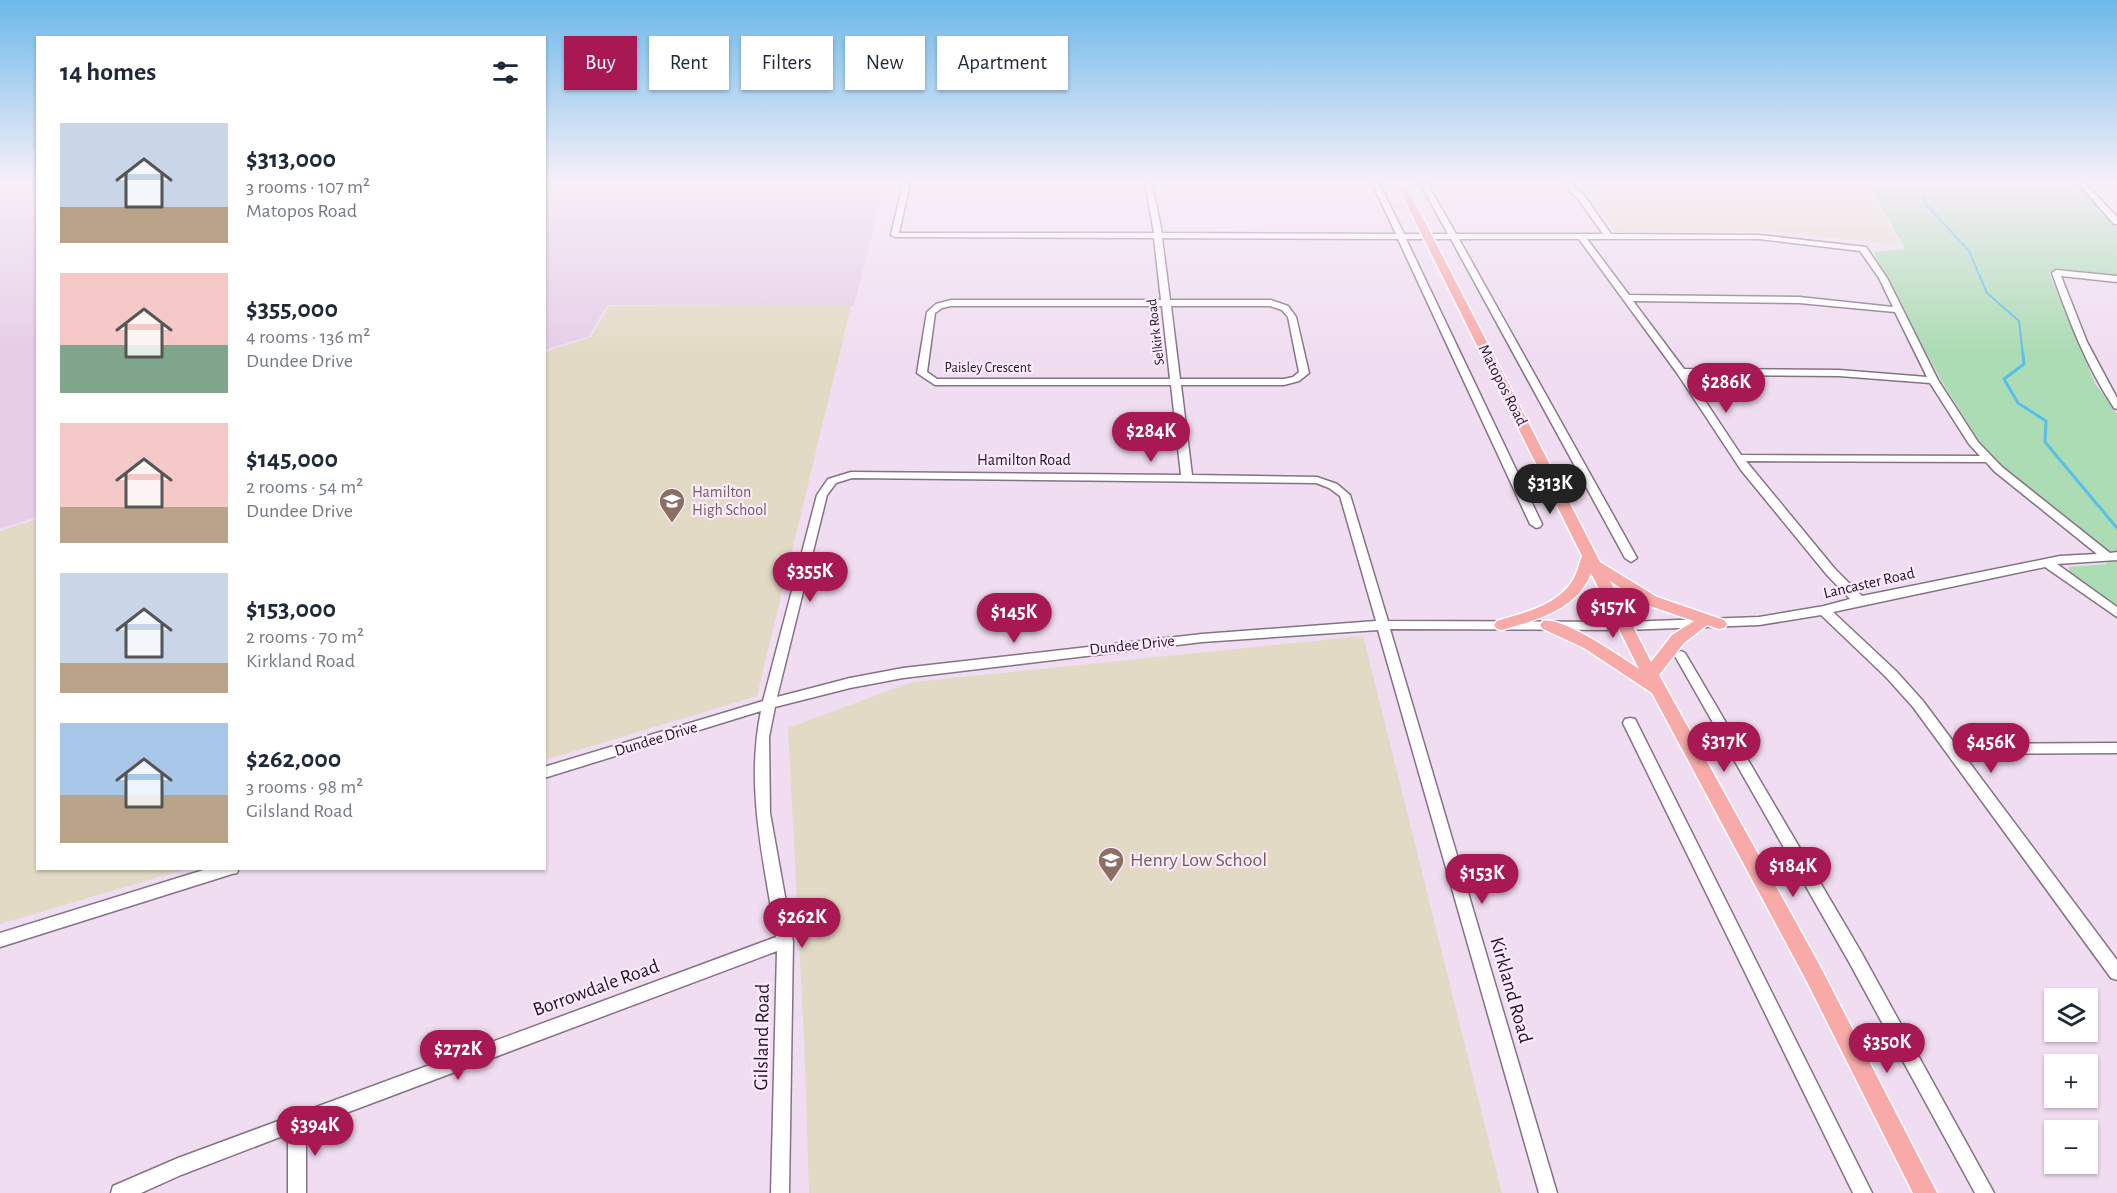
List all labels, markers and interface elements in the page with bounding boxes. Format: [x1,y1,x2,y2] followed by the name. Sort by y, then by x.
[564,36,637,90] chip: Buy
[649,36,729,90] chip: Rent
[741,36,833,90] chip: Filters
[845,36,925,90] chip: New
[937,36,1068,90] chip: Apartment
[489,56,522,89] icon: filters
[60,59,156,85] text: 14 homes
[246,146,336,172] text: $313,000
[108,147,180,219] icon: home
[246,177,370,197] text: 3 rooms · 107 m²
[246,201,357,221] text: Matopos Road
[246,296,338,322] text: $355,000
[108,297,180,369] icon: home
[1145,298,1167,366] street label: Selkirk Road
[246,327,370,347] text: 4 rooms · 136 m²
[1476,342,1530,428] street label: Matopos Road
[246,351,353,371] text: Dundee Drive
[945,361,1032,375] street label: Paisley Crescent
[1684,363,1768,414] pin: $286K
[1701,372,1751,392] text: $286K
[1109,412,1193,463] pin: $284K
[1126,421,1176,441] text: $284K
[246,446,338,472] text: $145,000
[108,447,180,519] icon: home
[977,452,1071,468] street label: Hamilton Road
[1508,464,1592,515] pin: $313K
[1527,473,1573,493] text: $313K
[246,477,363,497] text: 2 rooms · 54 m²
[692,484,767,518] place label: Hamilton High School
[657,486,687,524] school or university icon: Hamilton High School
[246,501,353,521] text: Dundee Drive
[768,552,852,603] pin: $355K
[787,561,833,581] text: $355K
[1822,565,1916,601] street label: Lancaster Road
[1571,588,1655,639] pin: $157K
[972,593,1056,644] pin: $145K
[246,596,336,622] text: $153,000
[108,597,180,669] icon: home
[1590,597,1636,617] text: $157K
[991,602,1037,622] text: $145K
[246,627,364,647] text: 2 rooms · 70 m²
[1089,633,1175,657] street label: Dundee Drive
[246,651,355,671] text: Kirkland Road
[613,719,699,759] street label: Dundee Drive
[1682,722,1766,773] pin: $317K
[1949,723,2033,774] pin: $456K
[1701,731,1747,751] text: $317K
[1966,732,2016,752] text: $456K
[246,746,341,772] text: $262,000
[108,747,180,819] icon: home
[246,777,363,797] text: 3 rooms · 98 m²
[246,801,353,821] text: Gilsland Road
[1096,845,1126,883] school or university icon: Henry Low School
[1751,847,1835,898] pin: $184K
[1130,850,1267,870] place label: Henry Low School
[1440,854,1524,905] pin: $153K
[1769,856,1817,876] text: $184K
[1459,863,1505,883] text: $153K
[760,898,844,949] pin: $262K
[777,907,827,927] text: $262K
[1486,935,1536,1045] street label: Kirkland Road
[530,956,662,1020] street label: Borrowdale Road
[751,983,773,1091] street label: Gilsland Road
[2044,988,2098,1174] map controls
[2044,988,2098,1042] button: layers
[1845,1023,1929,1074] pin: $350K
[416,1030,500,1081] pin: $272K
[1863,1032,1911,1052] text: $350K
[434,1039,482,1059] text: $272K
[2044,1054,2098,1108] button: +
[273,1106,357,1157] pin: $394K
[290,1115,340,1135] text: $394K
[2044,1120,2098,1174] button: −

